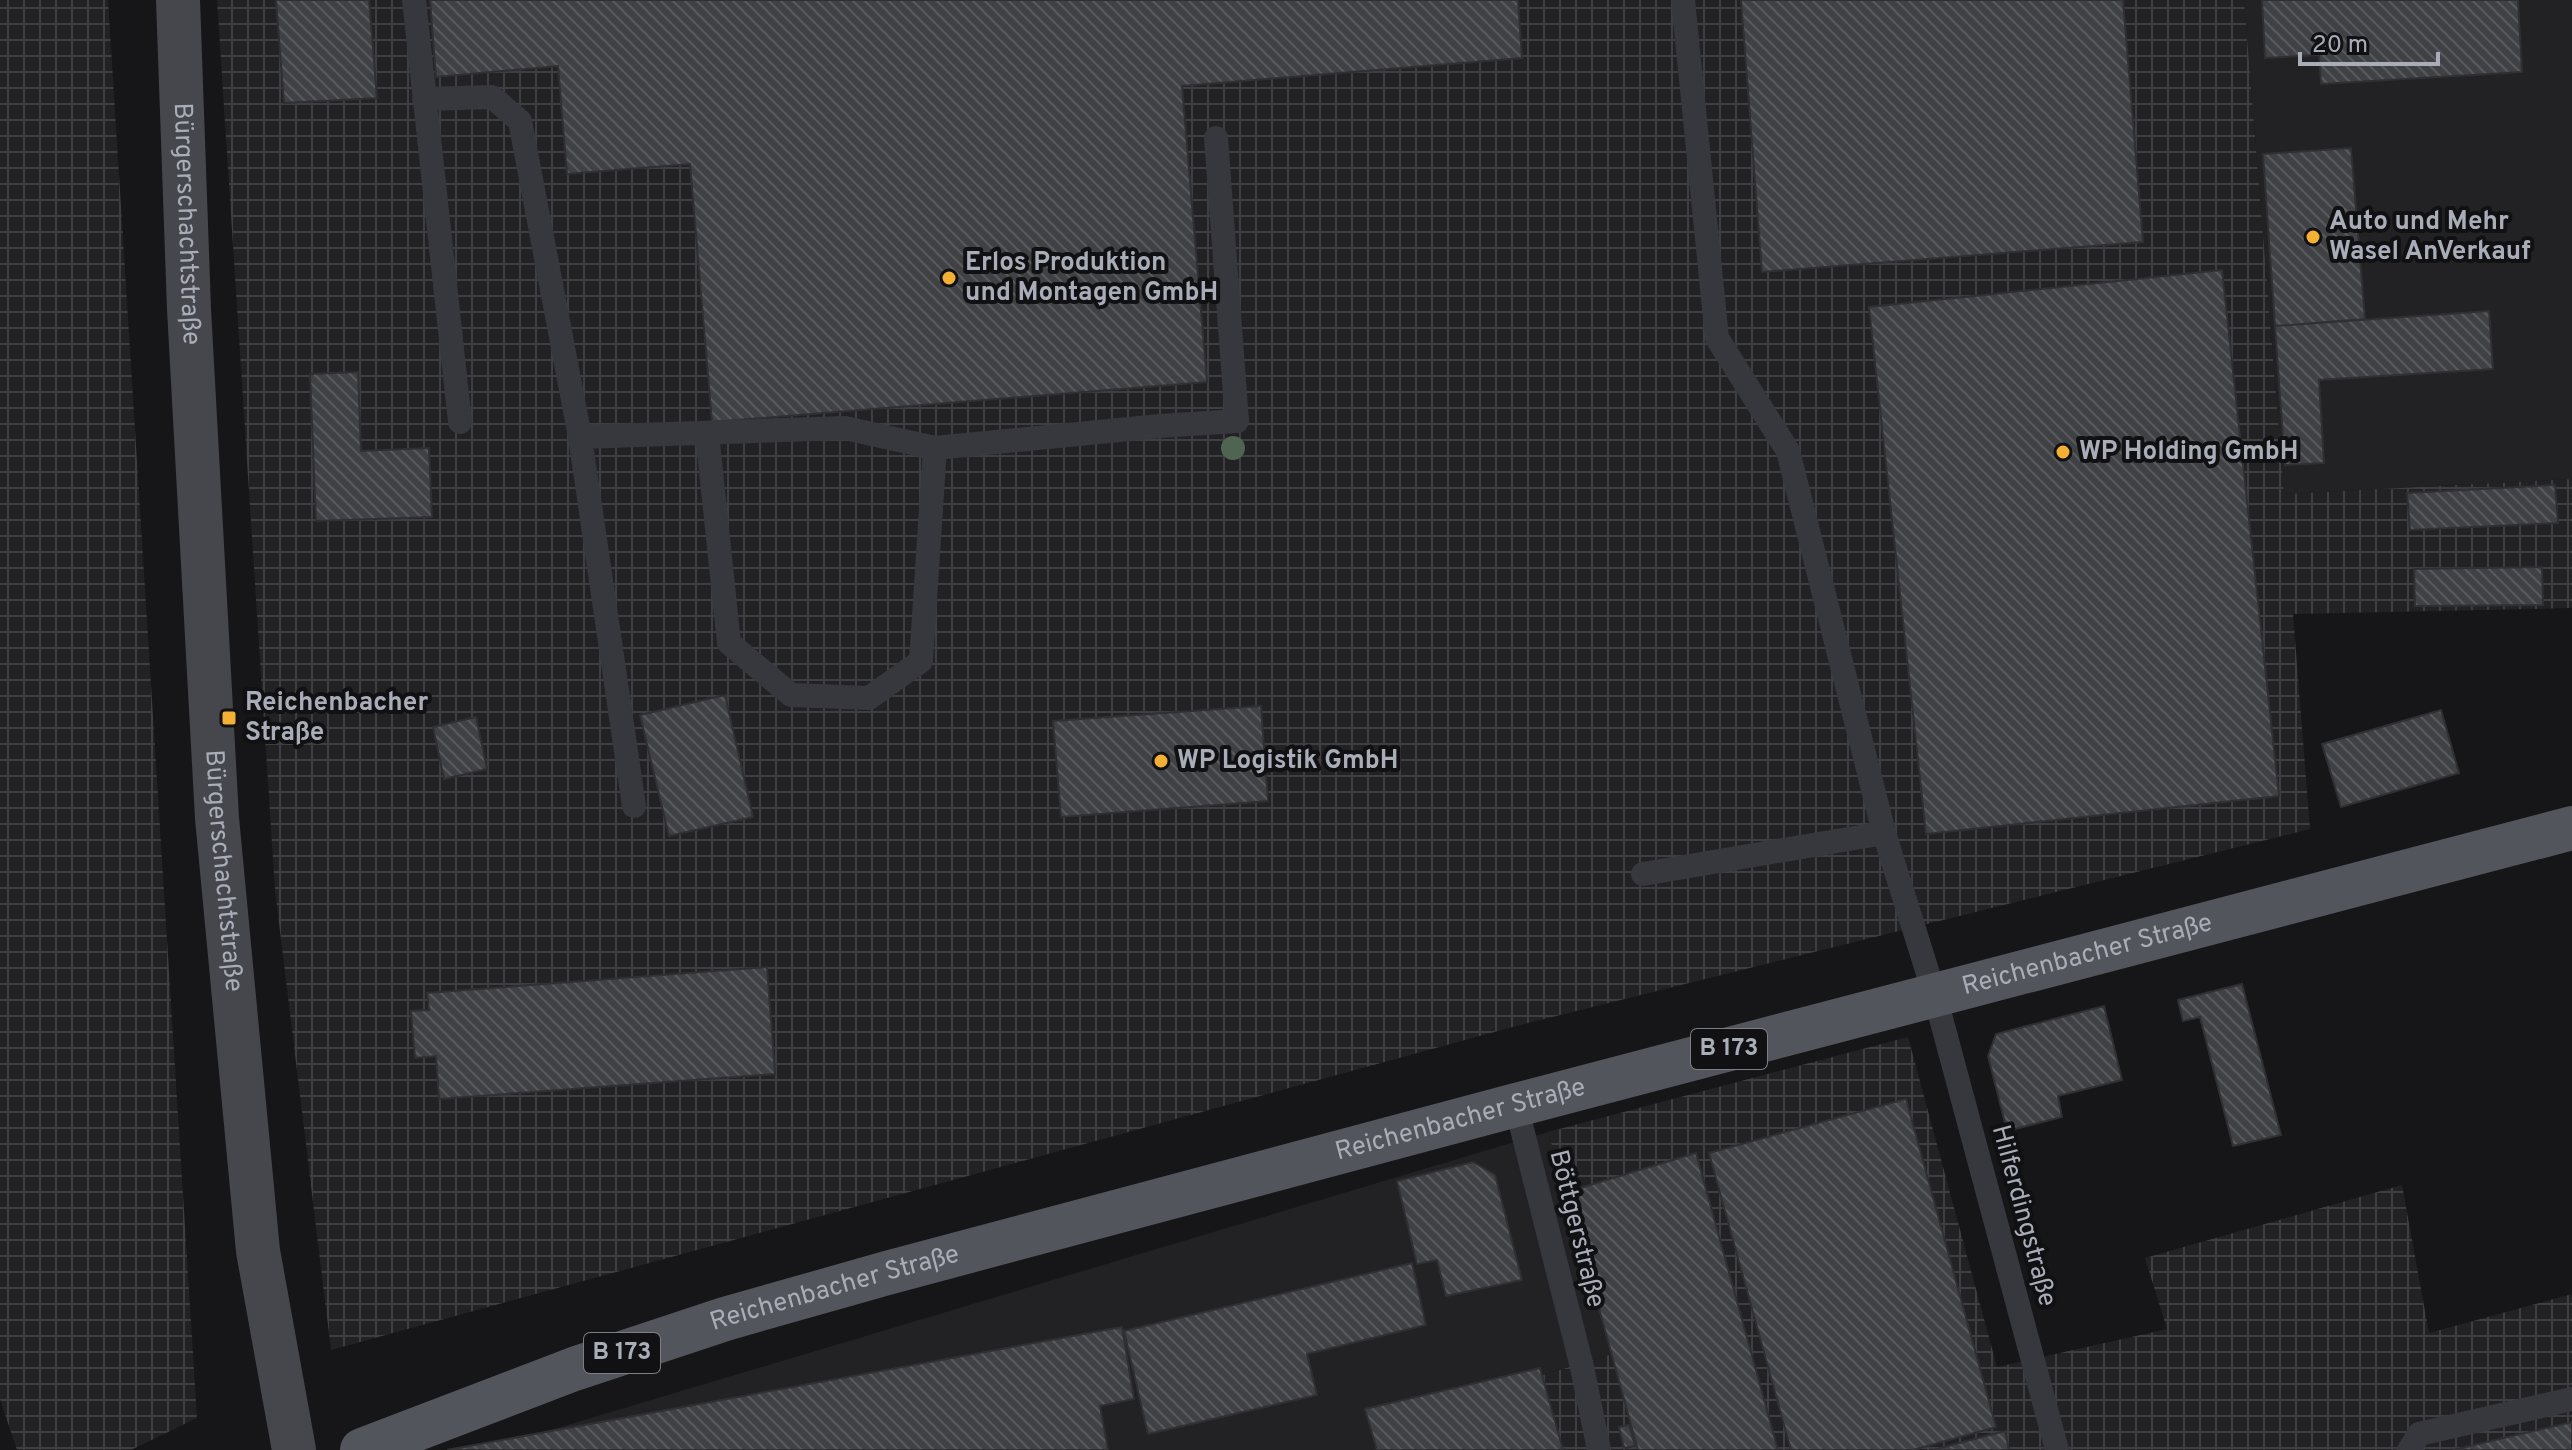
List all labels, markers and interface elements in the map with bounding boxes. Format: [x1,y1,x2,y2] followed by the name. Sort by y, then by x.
[2300,16,2438,66] scale bar
[2312,31,2368,61] text: 20 m
[165,102,207,346] street label: Bürgerschachtstraße
[2329,206,2531,269] place label: Auto und Mehr Wasel AnVerkauf
[2304,228,2322,246] marker: Auto und Mehr Wasel AnVerkauf
[965,247,1218,310] place label: Erlos Produktion und Montagen GmbH
[940,269,958,287] marker: Erlos Produktion und Montagen GmbH
[2079,436,2298,469] place label: WP Holding GmbH
[2054,443,2072,461] marker: WP Holding GmbH
[245,687,428,750] place label: Reichenbacher Straße
[220,709,238,727] marker: Reichenbacher Straße
[1177,745,1398,778] place label: WP Logistik GmbH
[197,749,250,993] street label: Bürgerschachtstraße
[1152,752,1170,770] marker: WP Logistik GmbH
[1958,907,2216,1004] street label: Reichenbacher Straße
[1691,1029,1767,1069] road number: B 173
[1332,1071,1589,1169] street label: Reichenbacher Straße
[1983,1122,2063,1310] street label: Hilferdingstraße
[1540,1147,1612,1311] street label: Böttgerstraße
[706,1238,963,1339] street label: Reichenbacher Straße
[584,1333,660,1373] road number: B 173

